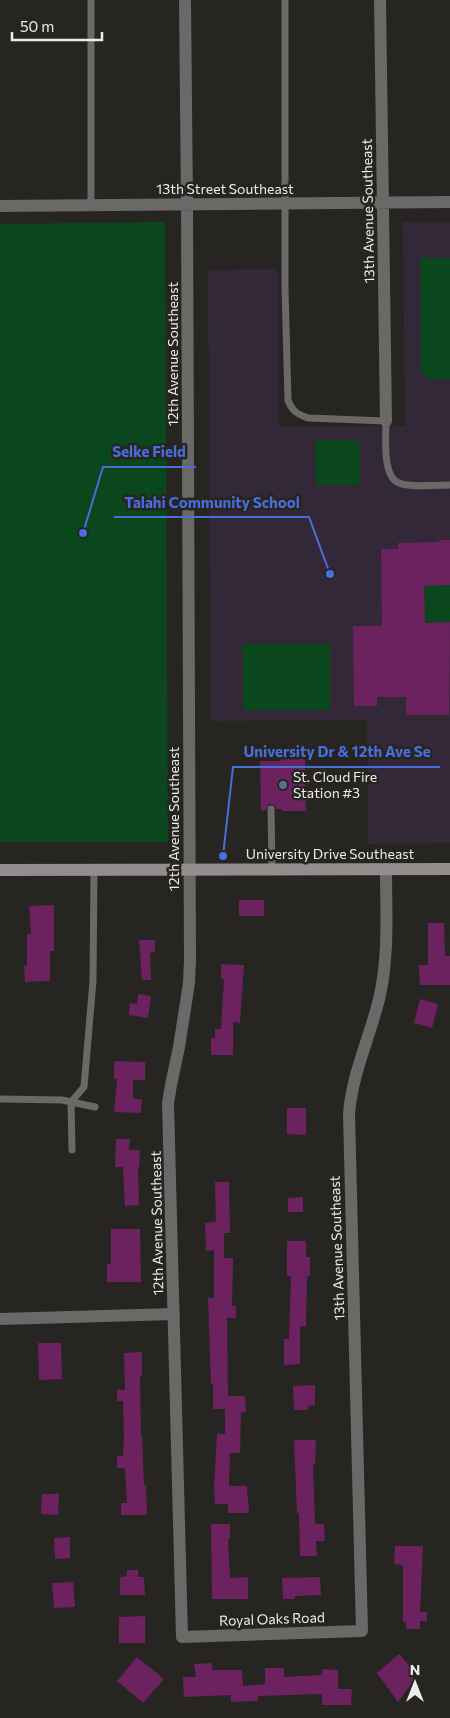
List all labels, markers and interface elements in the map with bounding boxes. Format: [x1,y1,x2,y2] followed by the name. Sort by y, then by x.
[12,10,102,42] scale bar
[20,17,54,35] text: 50 m
[358,138,377,283] street label: 13th Avenue Southeast
[156,180,294,197] street label: 13th Street Southeast
[164,282,181,426] street label: 12th Avenue Southeast
[103,437,196,467] callout: Selke Field
[112,442,186,460] text: Selke Field
[114,487,309,517] callout: Talahi Community School
[124,493,300,511] text: Talahi Community School
[233,737,440,767] callout: University Dr & 12th Ave Se
[243,742,431,760] text: University Dr & 12th Ave Se
[165,747,182,891] street label: 12th Avenue Southeast
[293,768,377,801] place label: St. Cloud Fire Station #3
[277,779,289,791] marker: St. Cloud Fire Station #3
[246,845,415,862] street label: University Drive Southeast
[147,1150,166,1295] street label: 12th Avenue Southeast
[325,1175,348,1321] street label: 13th Avenue Southeast
[219,1608,325,1629] street label: Royal Oaks Road
[390,1658,440,1708] north arrow
[410,1661,420,1678] text: N

